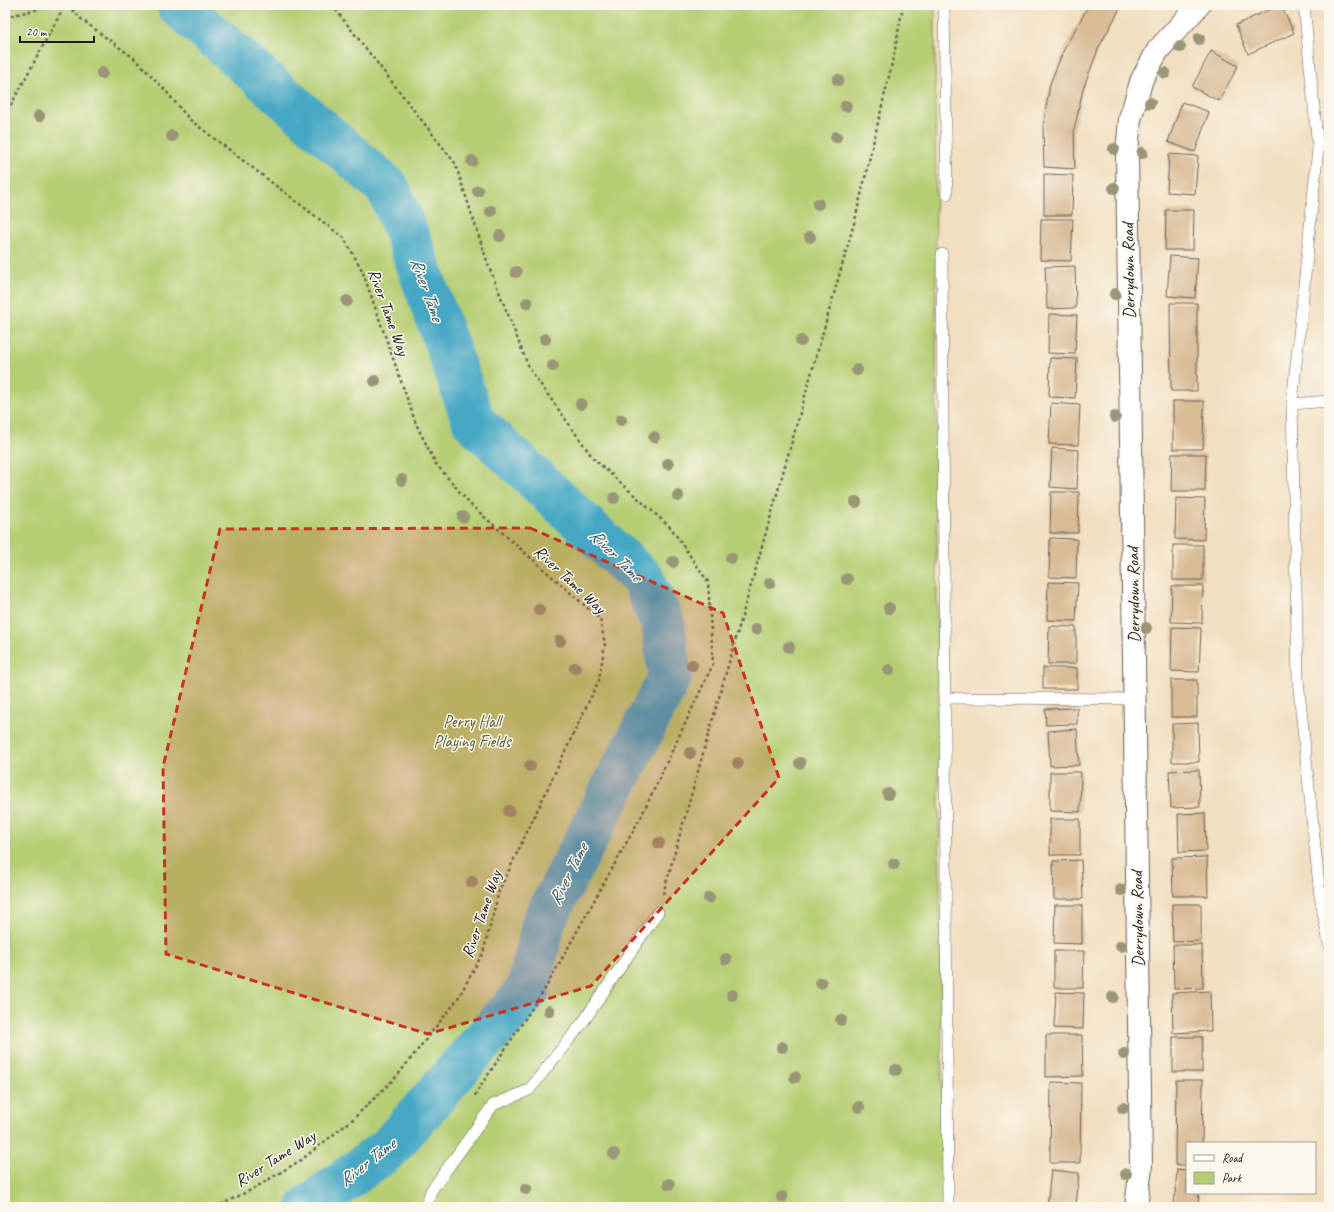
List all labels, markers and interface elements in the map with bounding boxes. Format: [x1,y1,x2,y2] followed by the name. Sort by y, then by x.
[20,18,94,44] scale bar
[26,24,48,40] text: 20 m
[1117,221,1140,319] street label: Derrydown Road
[405,254,450,327] water label: River Tame
[363,266,414,360] street label: River Tame Way
[585,524,649,588] water label: River Tame
[529,541,611,619] street label: River Tame Way
[1122,545,1145,643] street label: Derrydown Road
[434,711,513,752] park label: Perry Hall Playing Fields
[543,837,594,908] water label: River Tame
[457,867,507,961] street label: River Tame Way
[1126,869,1149,967] street label: Derrydown Road
[231,1125,320,1191] street label: River Tame Way
[334,1131,402,1191] water label: River Tame
[1186,1142,1316,1194] legend
[1222,1150,1244,1166] text: Road
[1222,1170,1243,1186] text: Park

